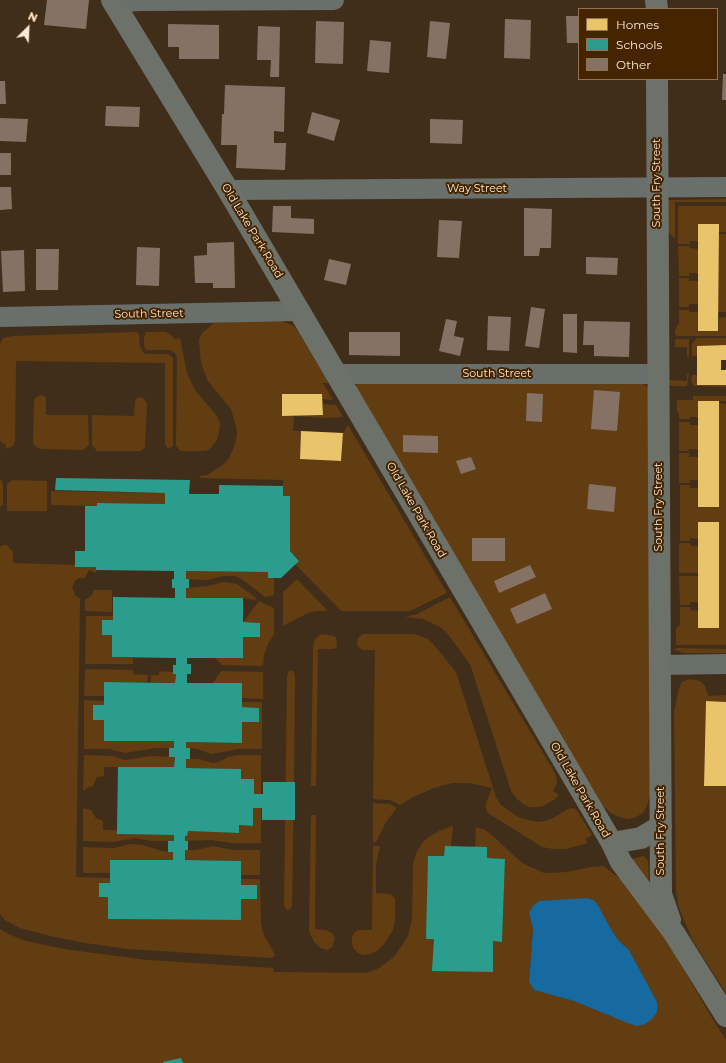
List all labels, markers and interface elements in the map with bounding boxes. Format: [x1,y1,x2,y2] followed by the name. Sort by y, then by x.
[8,8,48,48] north arrow
[578,8,718,80] legend
[26,9,40,25] text: N
[616,17,659,32] text: Homes
[616,37,662,52] text: Schools
[616,57,651,72] text: Other
[650,138,664,228] street label: South Fry Street
[218,181,286,281] street label: Old Lake Park Road
[447,182,507,196] street label: Way Street
[114,307,184,321] street label: South Street
[462,367,532,381] street label: South Street
[383,460,449,560] street label: Old Lake Park Road
[652,462,666,552] street label: South Fry Street
[547,740,613,840] street label: Old Lake Park Road
[654,786,668,876] street label: South Fry Street

